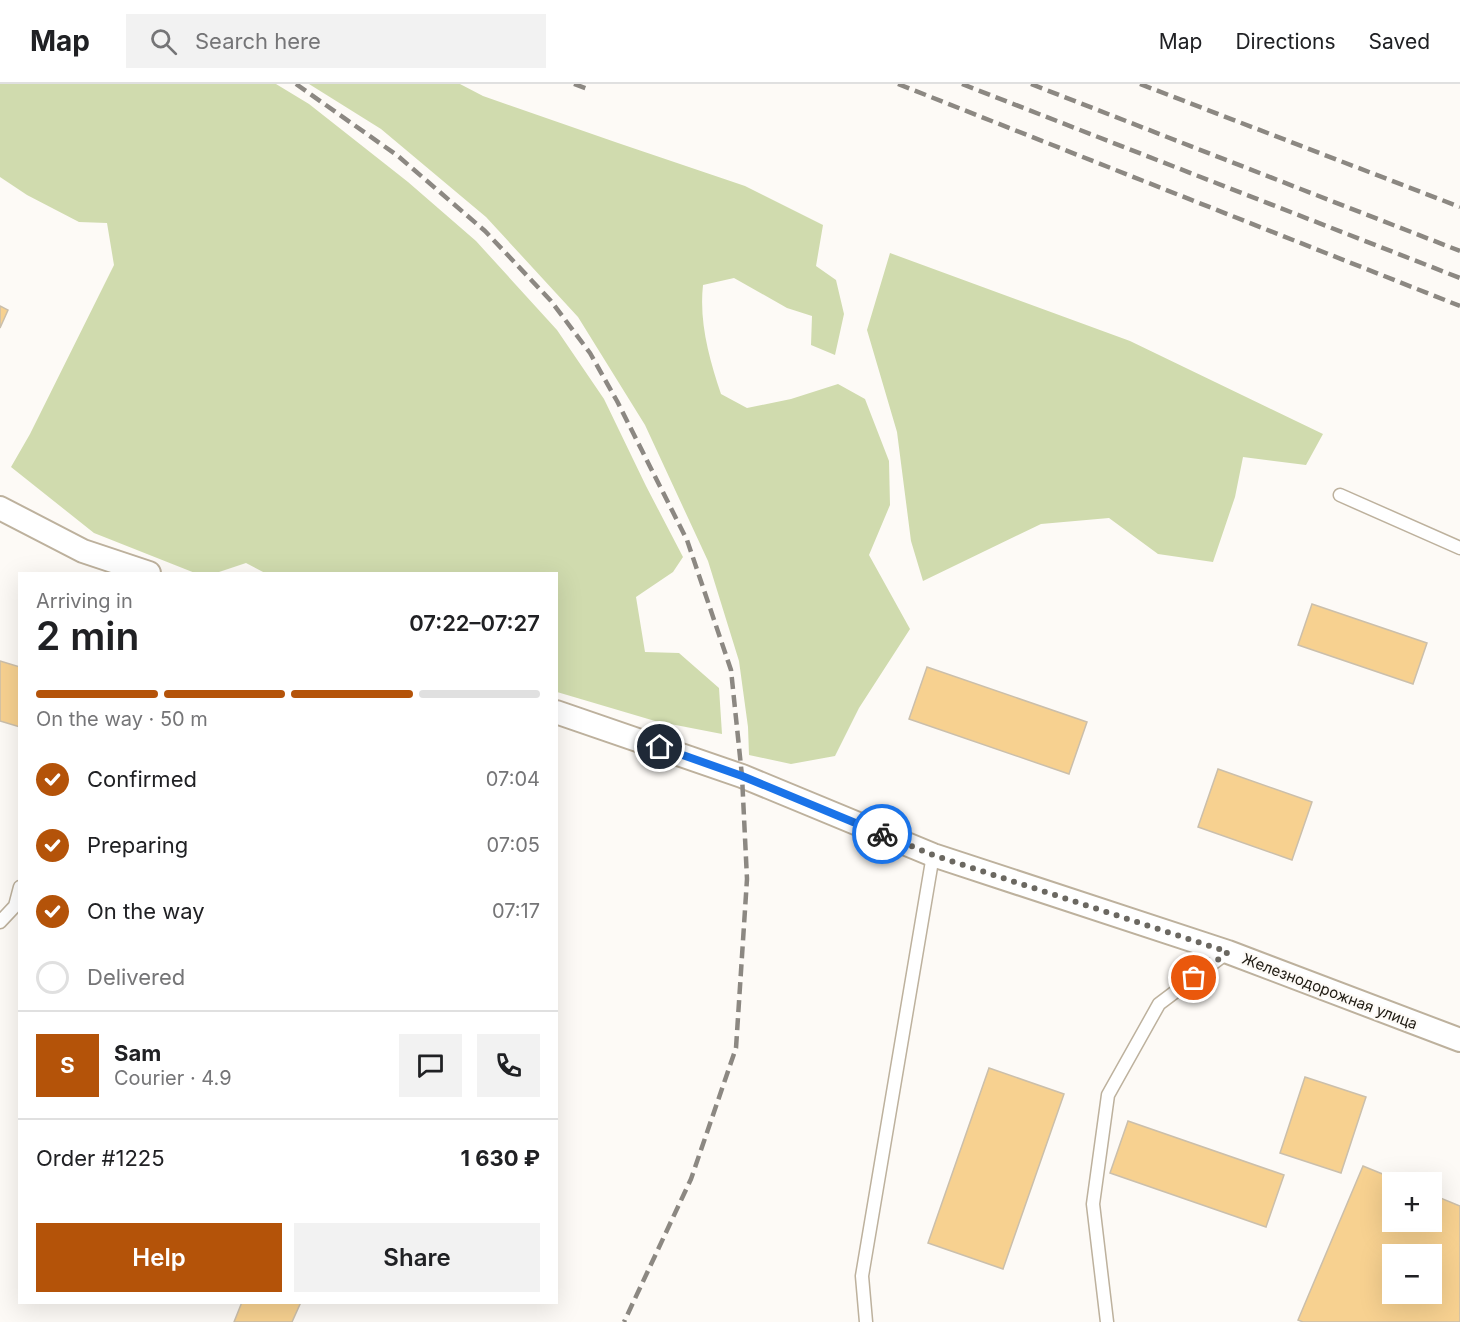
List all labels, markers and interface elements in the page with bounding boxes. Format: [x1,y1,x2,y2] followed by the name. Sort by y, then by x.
[126,14,546,68] search box
[30,24,90,58] text: Map
[147,25,180,58] icon: search
[195,28,321,54] text: Search here
[1159,29,1202,54] text: Map
[1235,29,1336,54] text: Directions
[1369,29,1430,54] text: Saved
[36,589,133,613] text: Arriving in
[409,610,540,636] text: 07:22–07:27
[36,612,139,659] text: 2 min
[36,707,208,731] text: On the way · 50 m
[634,721,685,772] pin
[643,730,676,763] icon: home
[36,763,69,796] icon: check
[87,766,197,792] text: Confirmed
[486,767,540,791] text: 07:04
[852,804,912,864] courier
[866,818,899,851] icon: bike
[36,829,69,862] icon: check
[87,832,188,858] text: Preparing
[487,833,540,857] text: 07:05
[36,895,69,928] icon: check
[87,898,205,924] text: On the way
[492,899,540,923] text: 07:17
[1240,949,1420,1033] street label: Железнодорожная улица
[1168,952,1219,1003] pin
[1177,961,1210,994] icon: bag
[87,964,185,990] text: Delivered
[399,1034,462,1097] button: chat
[477,1034,540,1097] button: phone
[114,1040,161,1066] text: Sam
[60,1052,75,1078] text: S
[114,1066,232,1090] text: Courier · 4.9
[36,1145,165,1171] text: Order #1225
[460,1145,540,1171] text: 1 630 ₽
[1382,1172,1442,1304] map controls
[1382,1172,1442,1232] button: +
[36,1223,282,1292] button: Help
[294,1223,540,1292] button: Share
[1382,1244,1442,1304] button: −

